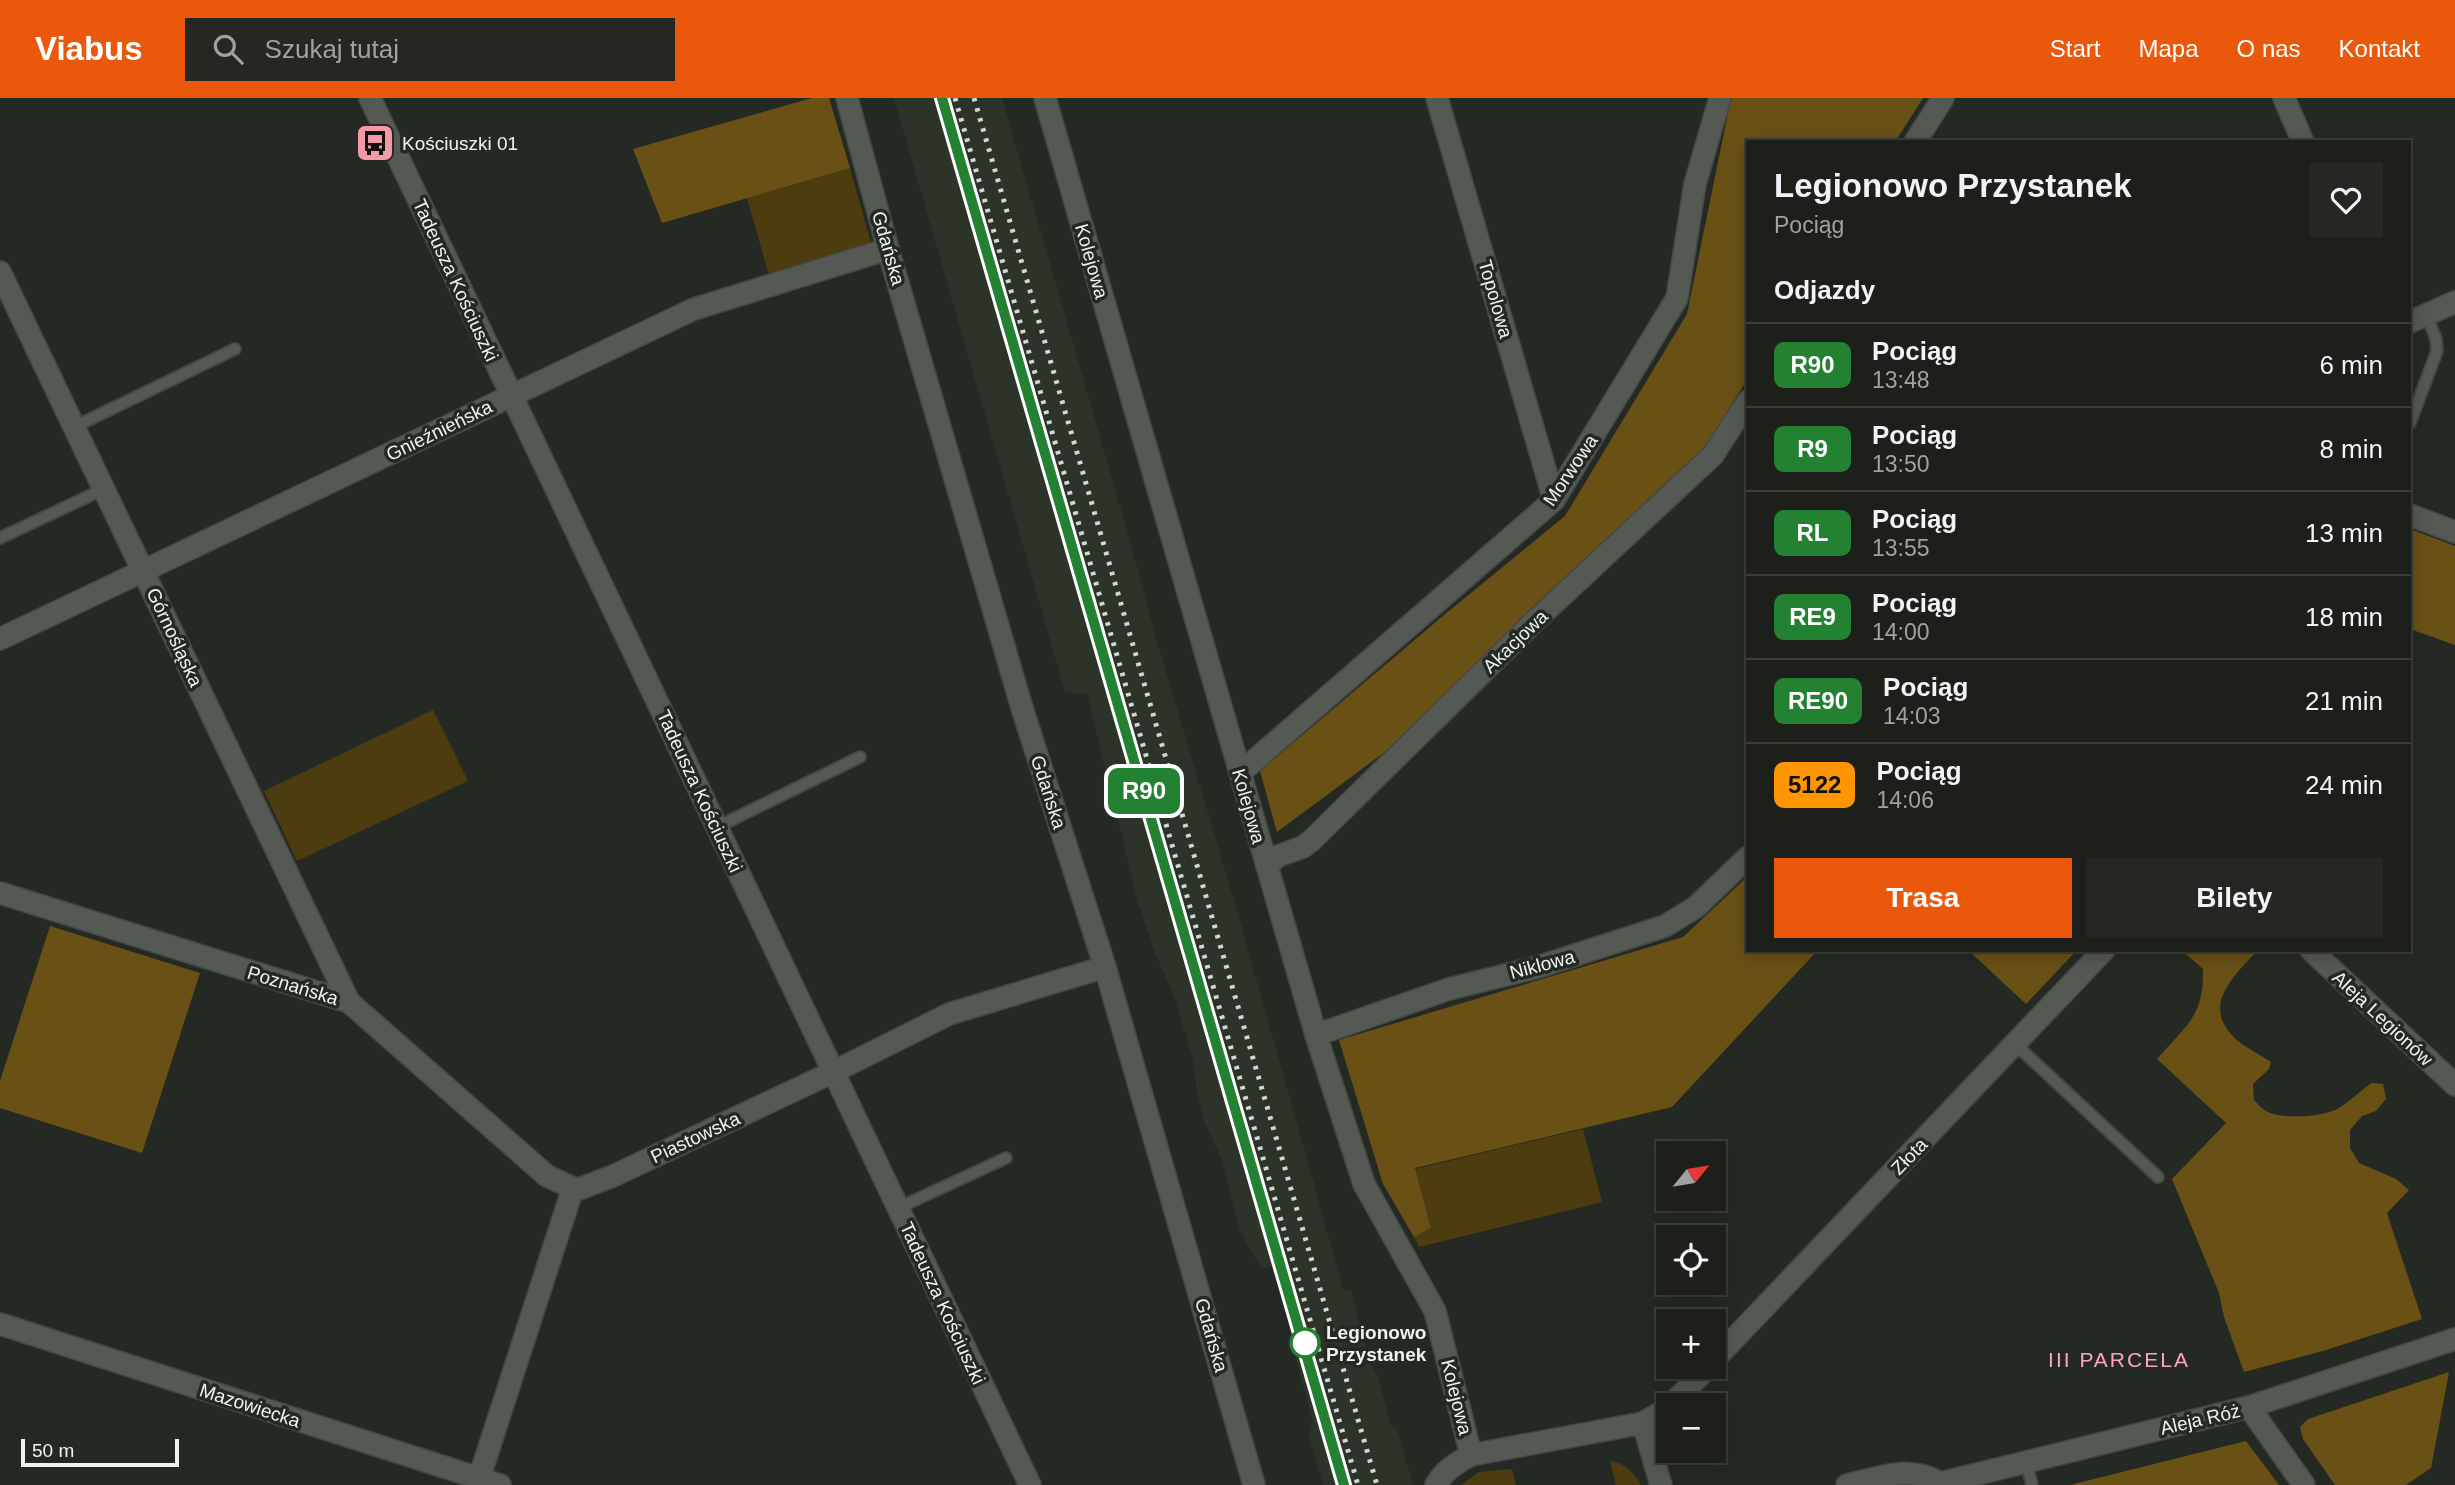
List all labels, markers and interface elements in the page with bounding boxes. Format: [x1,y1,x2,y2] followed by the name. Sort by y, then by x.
[185,18,675,81] search box
[35,30,143,67] text: Viabus
[209,30,247,68] icon: search
[265,34,399,64] text: Szukaj tutaj
[2050,35,2101,62] text: Start
[2139,35,2199,62] text: Mapa
[2237,35,2301,62] text: O nas
[2339,35,2420,62] text: Kontakt
[354,122,396,164] bus stop icon: Kościuszki 01
[402,133,518,154] place label: Kościuszki 01
[2309,163,2383,237] button: heart
[1774,167,2132,204] text: Legionowo Przystanek
[409,196,502,365] street label: Tadeusza Kościuszki
[868,209,909,288] street label: Gdańska
[1774,212,1844,238] text: Pociąg
[1071,221,1112,302] street label: Kolejowa
[1474,258,1517,341] street label: Topolowa
[1774,275,1875,305] text: Odjazdy
[1872,336,1957,366] text: Pociąg
[2319,350,2383,380] text: 6 min
[1790,351,1835,378] text: R90
[1872,367,1930,393] text: 13:48
[383,396,496,465] street label: Gnieźnieńska
[1872,420,1957,450] text: Pociąg
[1539,430,1602,510] street label: Morwowa
[2319,434,2383,464] text: 8 min
[1797,435,1828,462] text: R9
[1872,451,1930,477] text: 13:50
[1872,504,1957,534] text: Pociąg
[2305,518,2383,548] text: 13 min
[1797,519,1829,546] text: RL
[1872,535,1930,561] text: 13:55
[142,584,207,690] street label: Górnośląska
[1872,588,1957,618] text: Pociąg
[2305,602,2383,632] text: 18 min
[1789,603,1836,630] text: RE9
[1479,605,1552,677] street label: Akacjowa
[1872,619,1930,645] text: 14:00
[1883,672,1968,702] text: Pociąg
[2305,686,2383,716] text: 21 min
[1788,687,1848,714] text: RE90
[1883,703,1941,729] text: 14:03
[653,707,746,876] street label: Tadeusza Kościuszki
[1027,753,1070,832] street label: Gdańska
[1876,756,1962,786] text: Pociąg
[1228,766,1269,847] street label: Kolejowa
[1104,768,1184,814] line badge: R90
[2305,770,2383,800] text: 24 min
[1788,771,1841,798] text: 5122
[1122,777,1166,804] text: R90
[1876,787,1934,813] text: 14:06
[1774,858,2072,938] button: Trasa
[2086,858,2383,938] button: Bilety
[1507,946,1577,983] street label: Niklowa
[245,962,341,1009] street label: Poznańska
[2328,967,2437,1070] street label: Aleja Legionów
[647,1107,744,1167] street label: Piastowska
[1887,1134,1932,1179] street label: Złota
[1656,1141,1726,1211] north arrow
[1656,1141,1726,1463] map controls
[896,1219,989,1388] street label: Tadeusza Kościuszki
[1656,1225,1726,1295] button: locate
[1191,1296,1232,1375] street label: Gdańska
[1656,1309,1726,1379] button: +
[1326,1322,1427,1365] place label: Legionowo Przystanek
[1290,1328,1320,1358] marker: Legionowo Przystanek
[2048,1348,2190,1371] district label: III PARCELA
[1437,1357,1476,1437] street label: Kolejowa
[197,1379,303,1432] street label: Mazowiecka
[1656,1393,1726,1463] button: −
[2158,1400,2242,1439] street label: Aleja Róż
[21,1436,178,1468] scale bar
[32,1440,74,1461] text: 50 m

